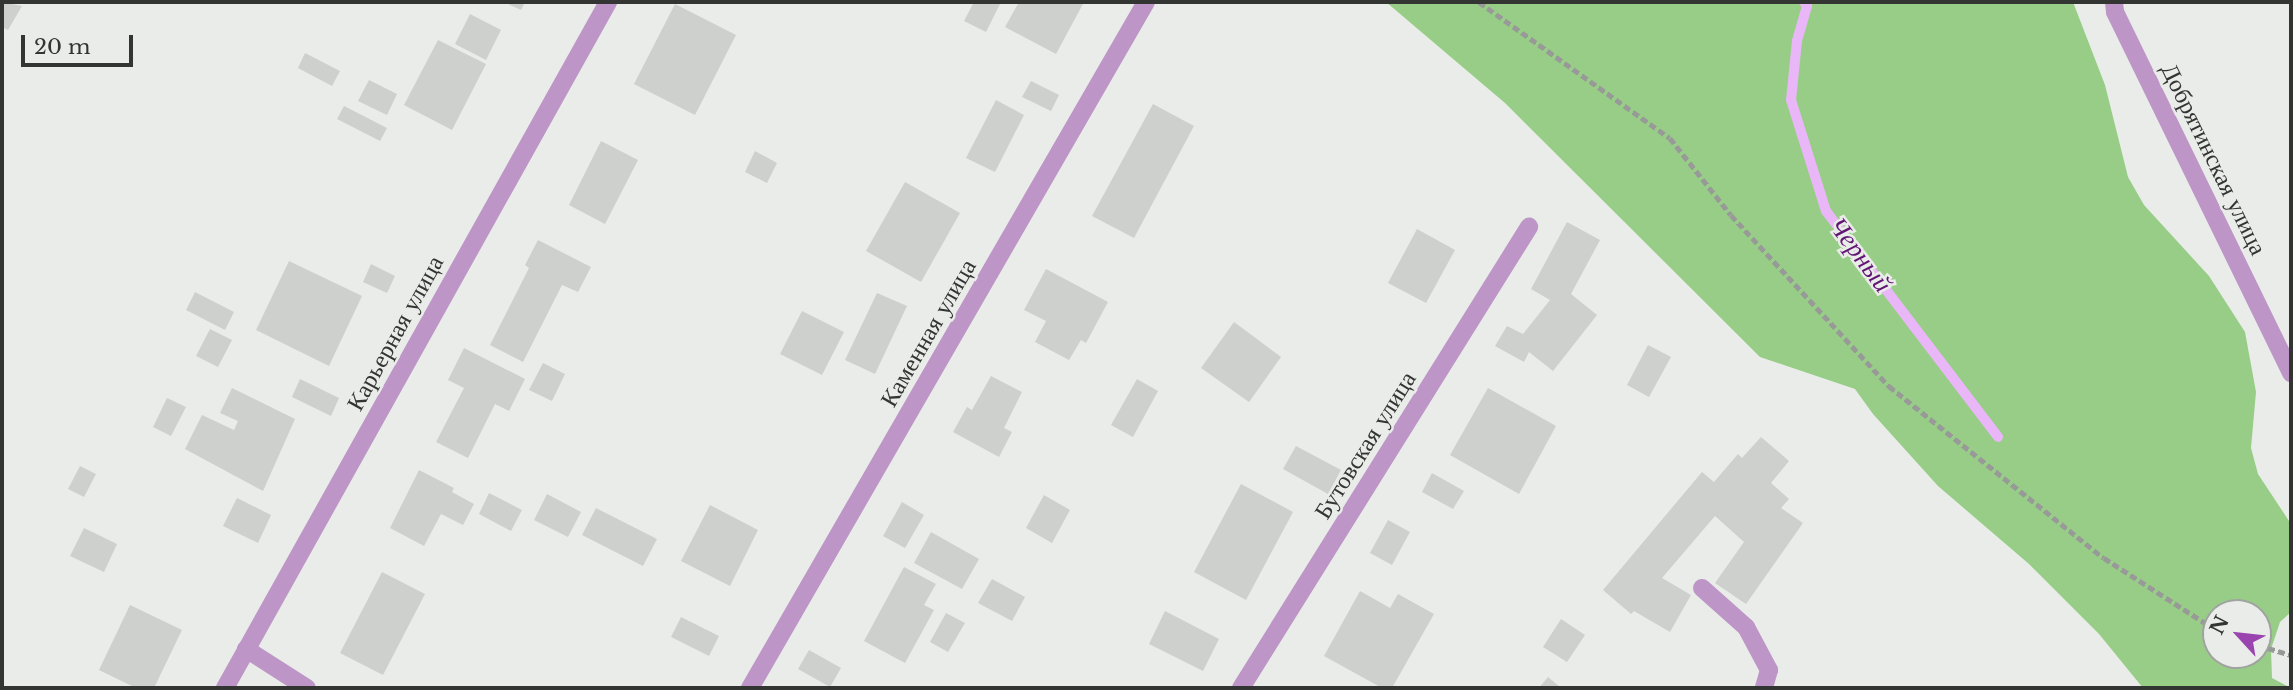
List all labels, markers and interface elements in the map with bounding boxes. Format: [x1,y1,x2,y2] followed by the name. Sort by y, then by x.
[24,21,136,65] scale bar
[34,34,91,60] text: 20 m
[2155,58,2273,260] street label: Добрятинская улица
[1822,211,1898,299] water label: Черный
[341,251,449,415] street label: Карьерная улица
[874,254,982,412] street label: Каменная улица
[1308,366,1422,524] street label: Бутовская улица
[2202,599,2272,669] north arrow
[2205,612,2234,638] text: N

